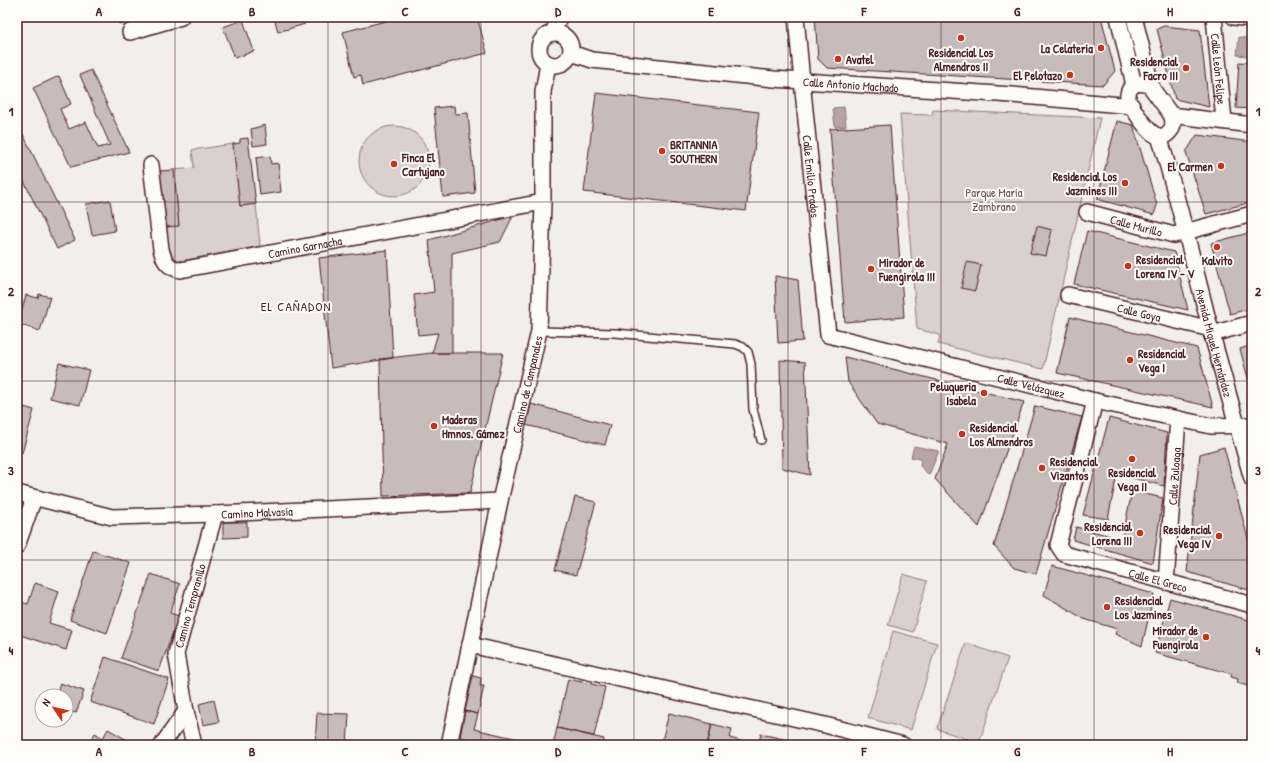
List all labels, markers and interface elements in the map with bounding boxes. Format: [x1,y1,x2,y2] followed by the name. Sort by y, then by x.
[96,2,103,20] text: A
[249,2,256,20] text: B
[401,2,409,20] text: C
[555,2,562,20] text: D
[708,2,714,20] text: E
[861,2,868,20] text: F
[1014,2,1021,20] text: G
[1167,2,1173,20] text: H
[1207,32,1231,105] street label: Calle León Felipe
[956,33,966,43] marker: Residencial Los Almendros II
[1041,40,1093,57] place label: La Celateria
[1096,43,1106,53] marker: La Celateria
[929,44,994,75] place label: Residencial Los Almendros II
[846,51,874,68] place label: Avatel
[1130,53,1179,84] place label: Residencial Facro III
[833,54,843,64] marker: Avatel
[1181,63,1191,73] marker: Residencial Facro III
[1013,67,1062,84] place label: El Pelotazo
[1065,70,1075,80] marker: El Pelotazo
[802,72,899,96] street label: Calle Antonio Machado
[9,102,14,120] text: 1
[1256,102,1261,120] text: 1
[799,134,824,219] street label: Calle Emilio Prados
[670,136,718,167] place label: BRITANNIA SOUTHERN
[657,146,667,156] marker: BRITANNIA SOUTHERN
[401,149,445,180] place label: Finca El Cartujano
[1167,158,1214,175] place label: El Carmen
[389,159,399,169] marker: Finca El Cartujano
[1216,161,1226,171] marker: El Carmen
[1053,168,1117,199] place label: Residencial Los Jazmines III
[1120,178,1130,188] marker: Residencial Los Jazmines III
[966,184,1023,215] park label: Parque María Zambrano
[1108,210,1164,240] street label: Calle Murillo
[266,231,343,262] street label: Camino Garnacha
[1212,242,1222,252] marker: Kalvito
[1136,251,1195,282] place label: Residencial Lorena IV - V
[1202,252,1232,269] place label: Kalvito
[878,254,935,286] place label: Mirador de Fuengirola III
[1123,261,1133,271] marker: Residencial Lorena IV - V
[866,264,876,274] marker: Mirador de Fuengirola III
[8,282,15,300] text: 2
[1255,282,1262,300] text: 2
[1192,287,1237,399] street label: Avenida Miguel Hernández
[261,297,331,315] district label: EL CAÑADON
[1115,298,1163,325] street label: Calle Goya
[507,334,546,435] street label: Camino de Campanales
[1138,345,1186,377] place label: Residencial Vega I
[1125,355,1135,365] marker: Residencial Vega I
[996,369,1067,402] street label: Calle Velázquez
[930,378,976,409] place label: Peluqueria Isabela
[979,388,989,398] marker: Peluqueria Isabela
[442,411,505,442] place label: Maderas Hmnos. Gámez
[970,419,1033,450] place label: Residencial Los Almendros
[429,421,439,431] marker: Maderas Hmnos. Gámez
[957,429,967,439] marker: Residencial Los Almendros
[1163,447,1184,506] street label: Calle Zuloaga
[1050,453,1098,484] place label: Residencial Vizantos
[1127,454,1137,464] marker: Residencial Vega II
[8,461,14,479] text: 3
[1255,461,1261,479] text: 3
[1037,463,1047,473] marker: Residencial Vizantos
[1108,464,1157,496] place label: Residencial Vega II
[221,502,293,522] street label: Camino Malvasía
[1084,518,1133,549] place label: Residencial Lorena III
[1163,521,1212,553] place label: Residencial Vega IV
[1135,528,1145,538] marker: Residencial Lorena III
[1214,531,1224,541] marker: Residencial Vega IV
[170,562,209,650] street label: Camino Tempranillo
[1127,563,1189,596] street label: Calle El Greco
[1115,592,1172,623] place label: Residencial Los Jazmines
[1102,602,1112,612] marker: Residencial Los Jazmines
[1152,622,1198,654] place label: Mirador de Fuengirola
[1201,632,1211,642] marker: Mirador de Fuengirola
[9,641,14,659] text: 4
[1256,641,1261,659] text: 4
[34,688,74,728] north arrow
[38,696,53,709] text: N
[96,742,103,760] text: A
[249,742,256,760] text: B
[401,742,409,760] text: C
[555,742,562,760] text: D
[708,742,714,760] text: E
[861,742,868,760] text: F
[1014,742,1021,760] text: G
[1167,742,1173,760] text: H

